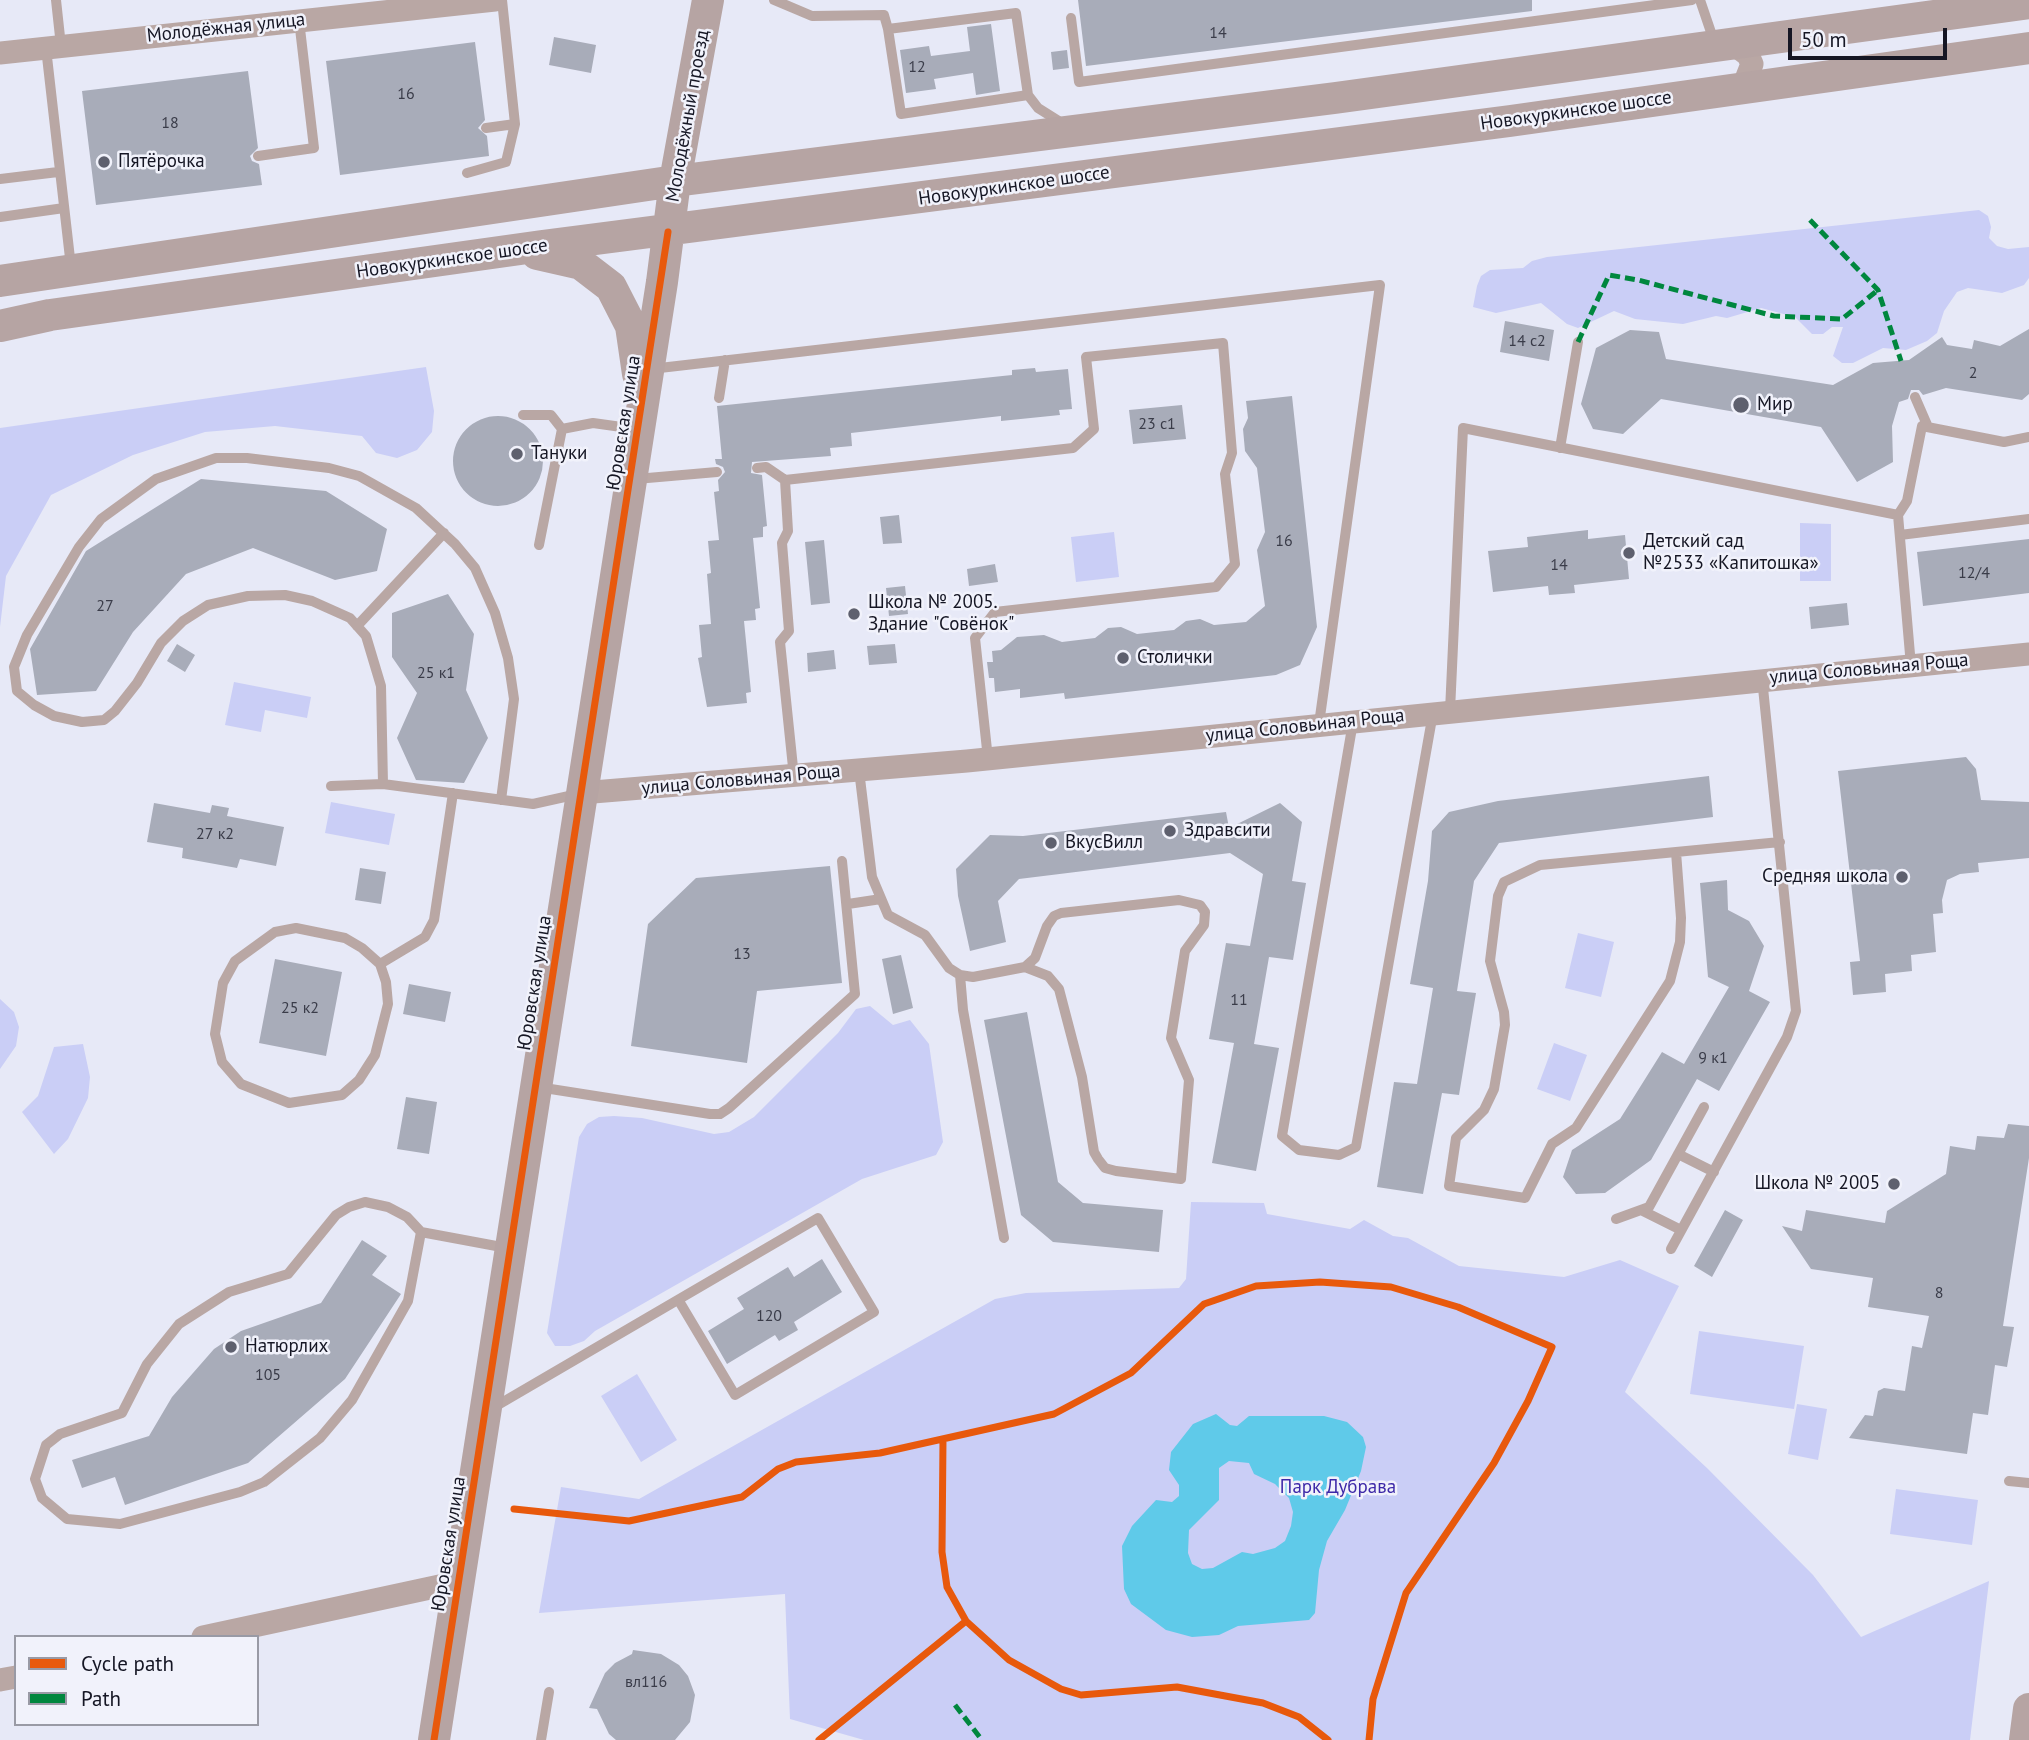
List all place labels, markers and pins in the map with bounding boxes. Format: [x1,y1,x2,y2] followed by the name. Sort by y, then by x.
[118,151,205,173] place label: Пятёрочка
[96,154,112,170] marker: Пятёрочка
[1757,394,1793,416] place label: Мир
[1731,395,1751,415] marker: Мир
[531,443,587,465] place label: Тануки
[509,446,525,462] marker: Тануки
[1643,531,1819,575] place label: Детский сад №2533 «Капитошка»
[1621,545,1637,561] marker: Детский сад №2533 «Капитошка»
[868,592,1014,636] place label: Школа № 2005. Здание "Совёнок"
[846,606,862,622] marker: Школа № 2005. Здание "Совёнок"
[1137,647,1213,669] place label: Столички
[1115,650,1131,666] marker: Столички
[1184,820,1271,842] place label: Здравсити
[1162,823,1178,839] marker: Здравсити
[1065,832,1143,854] place label: ВкусВилл
[1043,835,1059,851] marker: ВкусВилл
[1762,866,1888,888] place label: Средняя школа
[1894,869,1910,885] marker: Средняя школа
[1754,1173,1880,1195] place label: Школа № 2005
[1886,1176,1902,1192] marker: Школа № 2005
[245,1336,328,1358] place label: Натюрлих
[223,1339,239,1355] marker: Натюрлих

